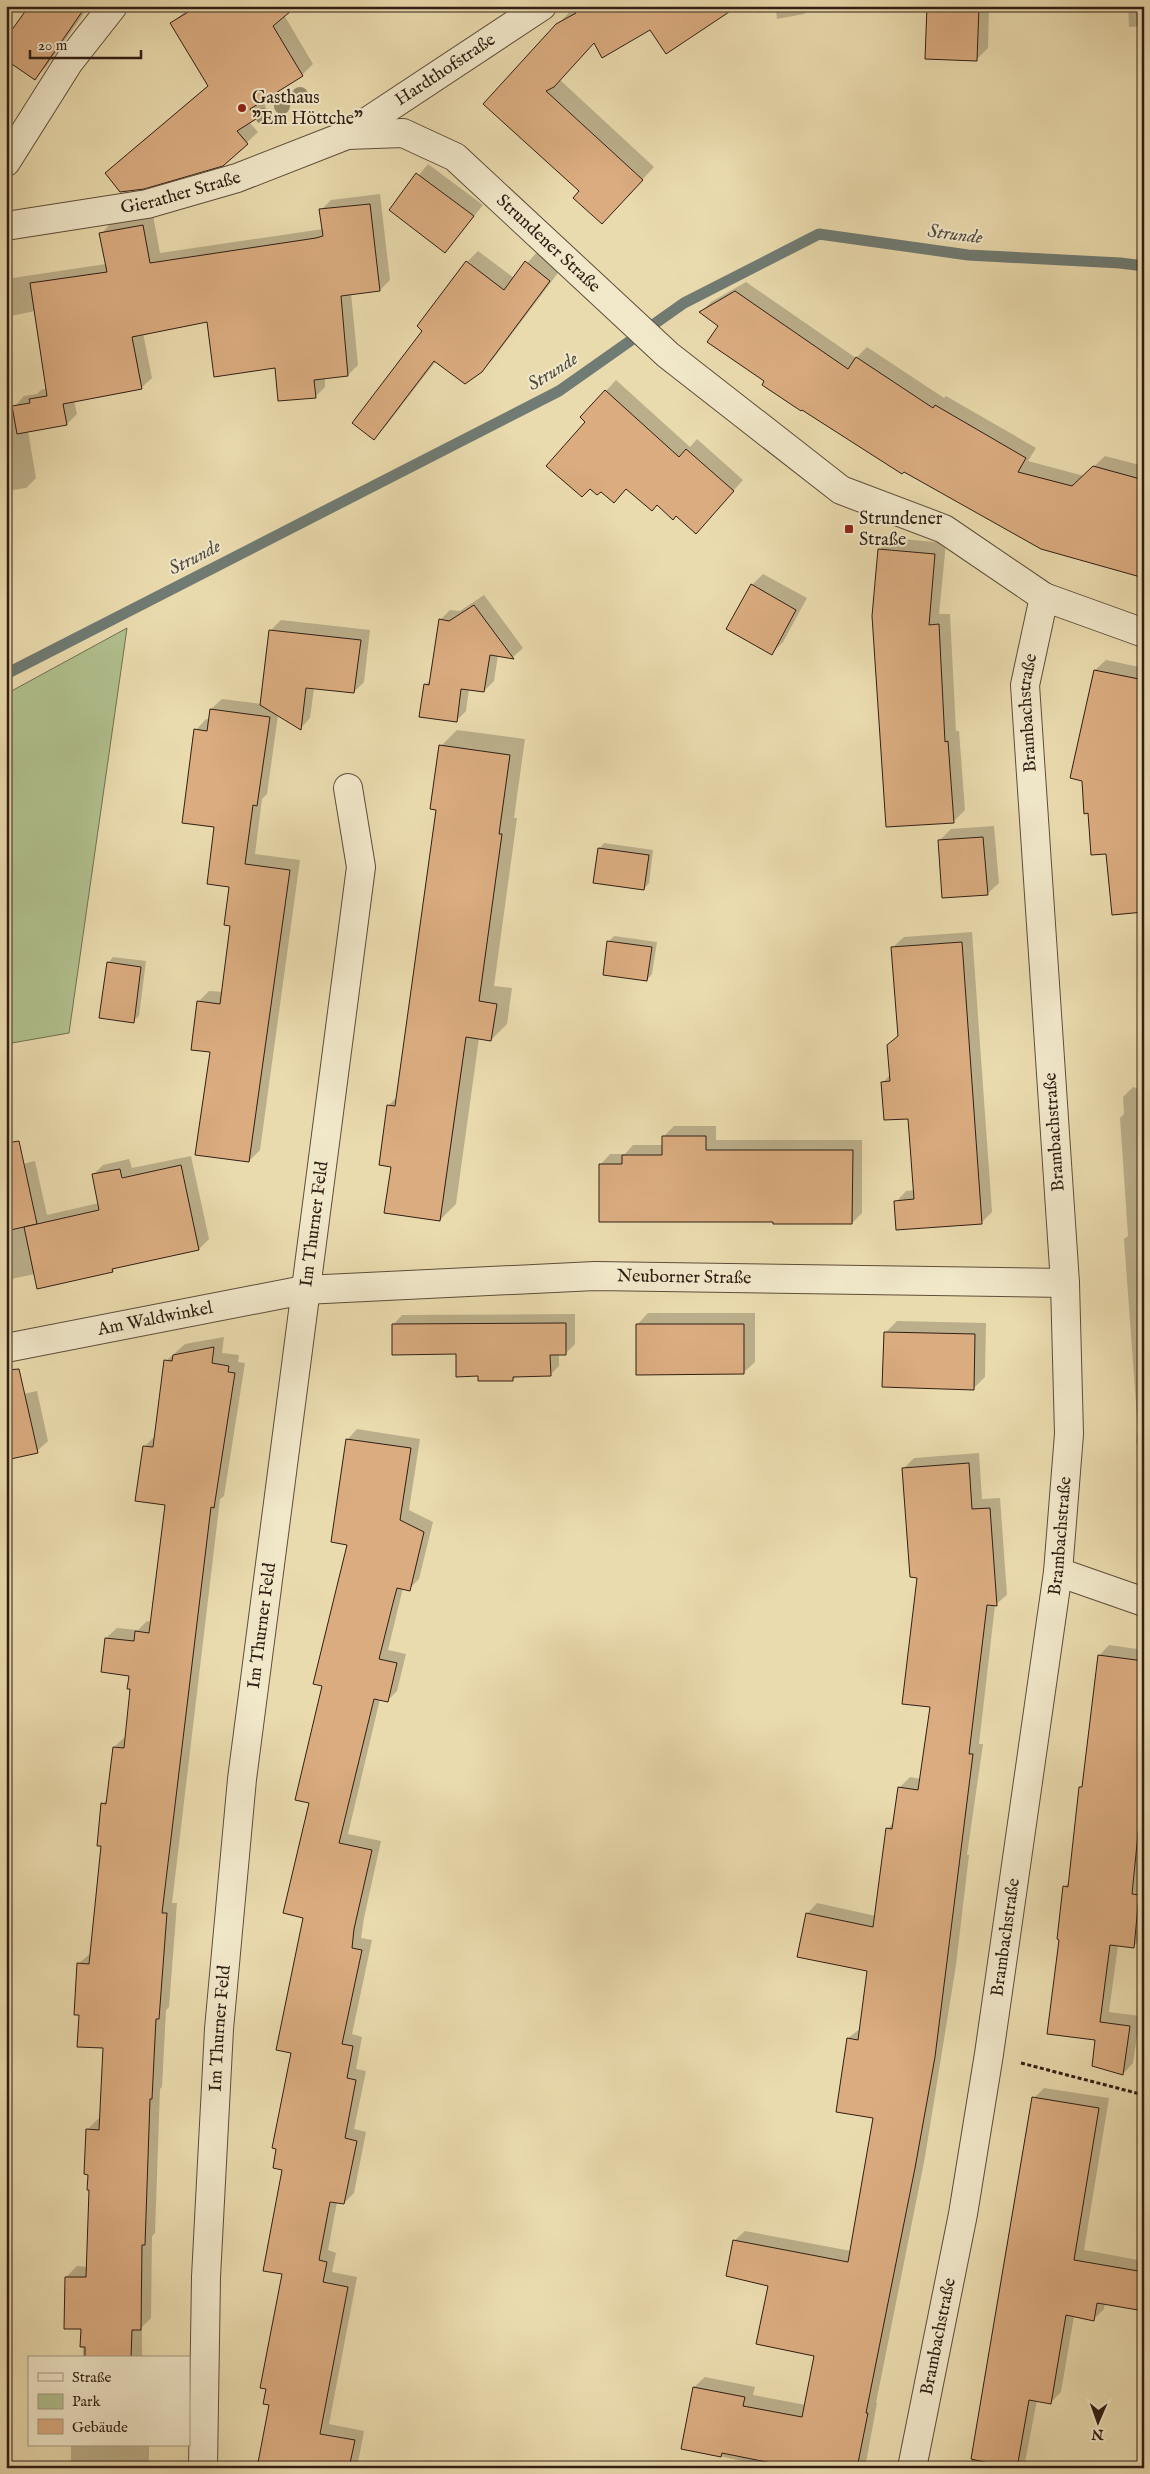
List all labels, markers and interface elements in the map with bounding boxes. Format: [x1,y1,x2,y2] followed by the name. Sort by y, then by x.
[30,28,141,60] scale bar
[391,28,500,111] street label: Hardthofstraße
[38,36,68,55] text: 20 m
[252,87,363,131] place label: Gasthaus "Em Höttche"
[236,102,248,114] marker: Gasthaus "Em Höttche"
[119,166,243,219] street label: Gierather Straße
[491,189,605,298] street label: Strundener Straße
[926,220,985,250] water label: Strunde
[523,347,583,397] water label: Strunde
[859,508,943,552] place label: Strundener Straße
[843,523,855,535] marker: Strundener Straße
[165,534,226,581] water label: Strunde
[1014,652,1043,773] street label: Brambachstraße
[1039,1072,1071,1192] street label: Brambachstraße
[295,1159,334,1288] street label: Im Thurner Feld
[617,1265,751,1290] street label: Neuborner Straße
[95,1296,215,1342] street label: Am Waldwinkel
[1043,1476,1077,1597] street label: Brambachstraße
[242,1561,282,1690] street label: Im Thurner Feld
[986,1877,1026,1998] street label: Brambachstraße
[204,1964,236,2092] street label: Im Thurner Feld
[915,2276,961,2397] street label: Brambachstraße
[28,2356,190,2446] legend
[72,2368,112,2387] text: Straße
[72,2392,102,2411] text: Park
[1072,2396,1122,2446] north arrow
[72,2418,128,2437] text: Gebäude
[1091,2425,1105,2443] text: N

